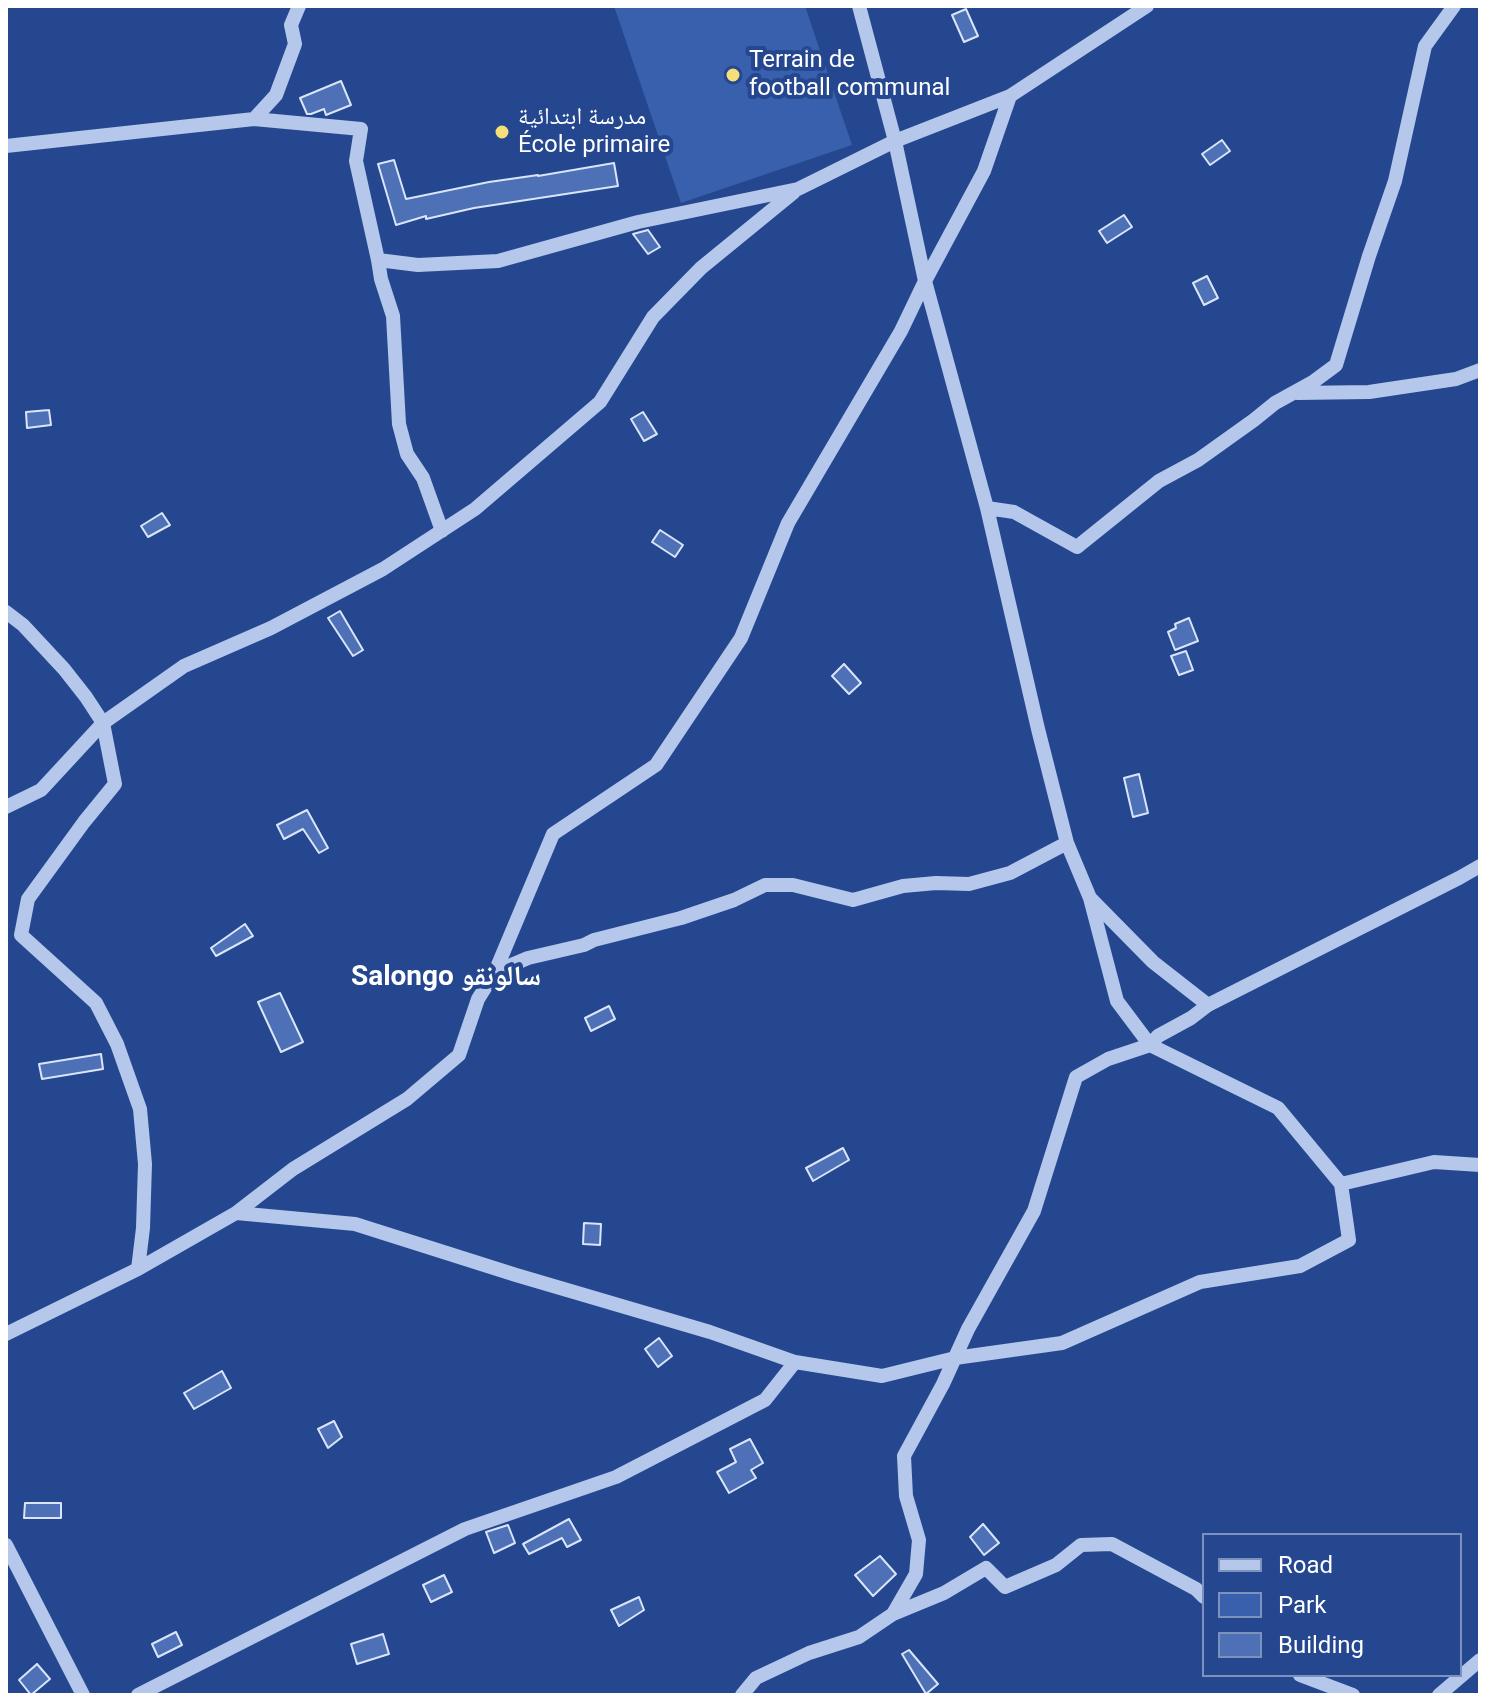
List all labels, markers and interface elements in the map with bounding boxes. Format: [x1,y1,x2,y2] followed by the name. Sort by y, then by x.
[749,47,950,103] place label: Terrain de football communal
[724,66,742,84] marker: Terrain de football communal
[518,104,670,160] place label: مدرسة ابتدائية École primaire
[493,123,511,141] marker: مدرسة ابتدائية École primaire
[351,961,541,995] district label: Salongo سالونقو
[1202,1533,1462,1677] legend
[1278,1551,1333,1579] text: Road
[1278,1591,1326,1619] text: Park
[1278,1631,1364,1659] text: Building

